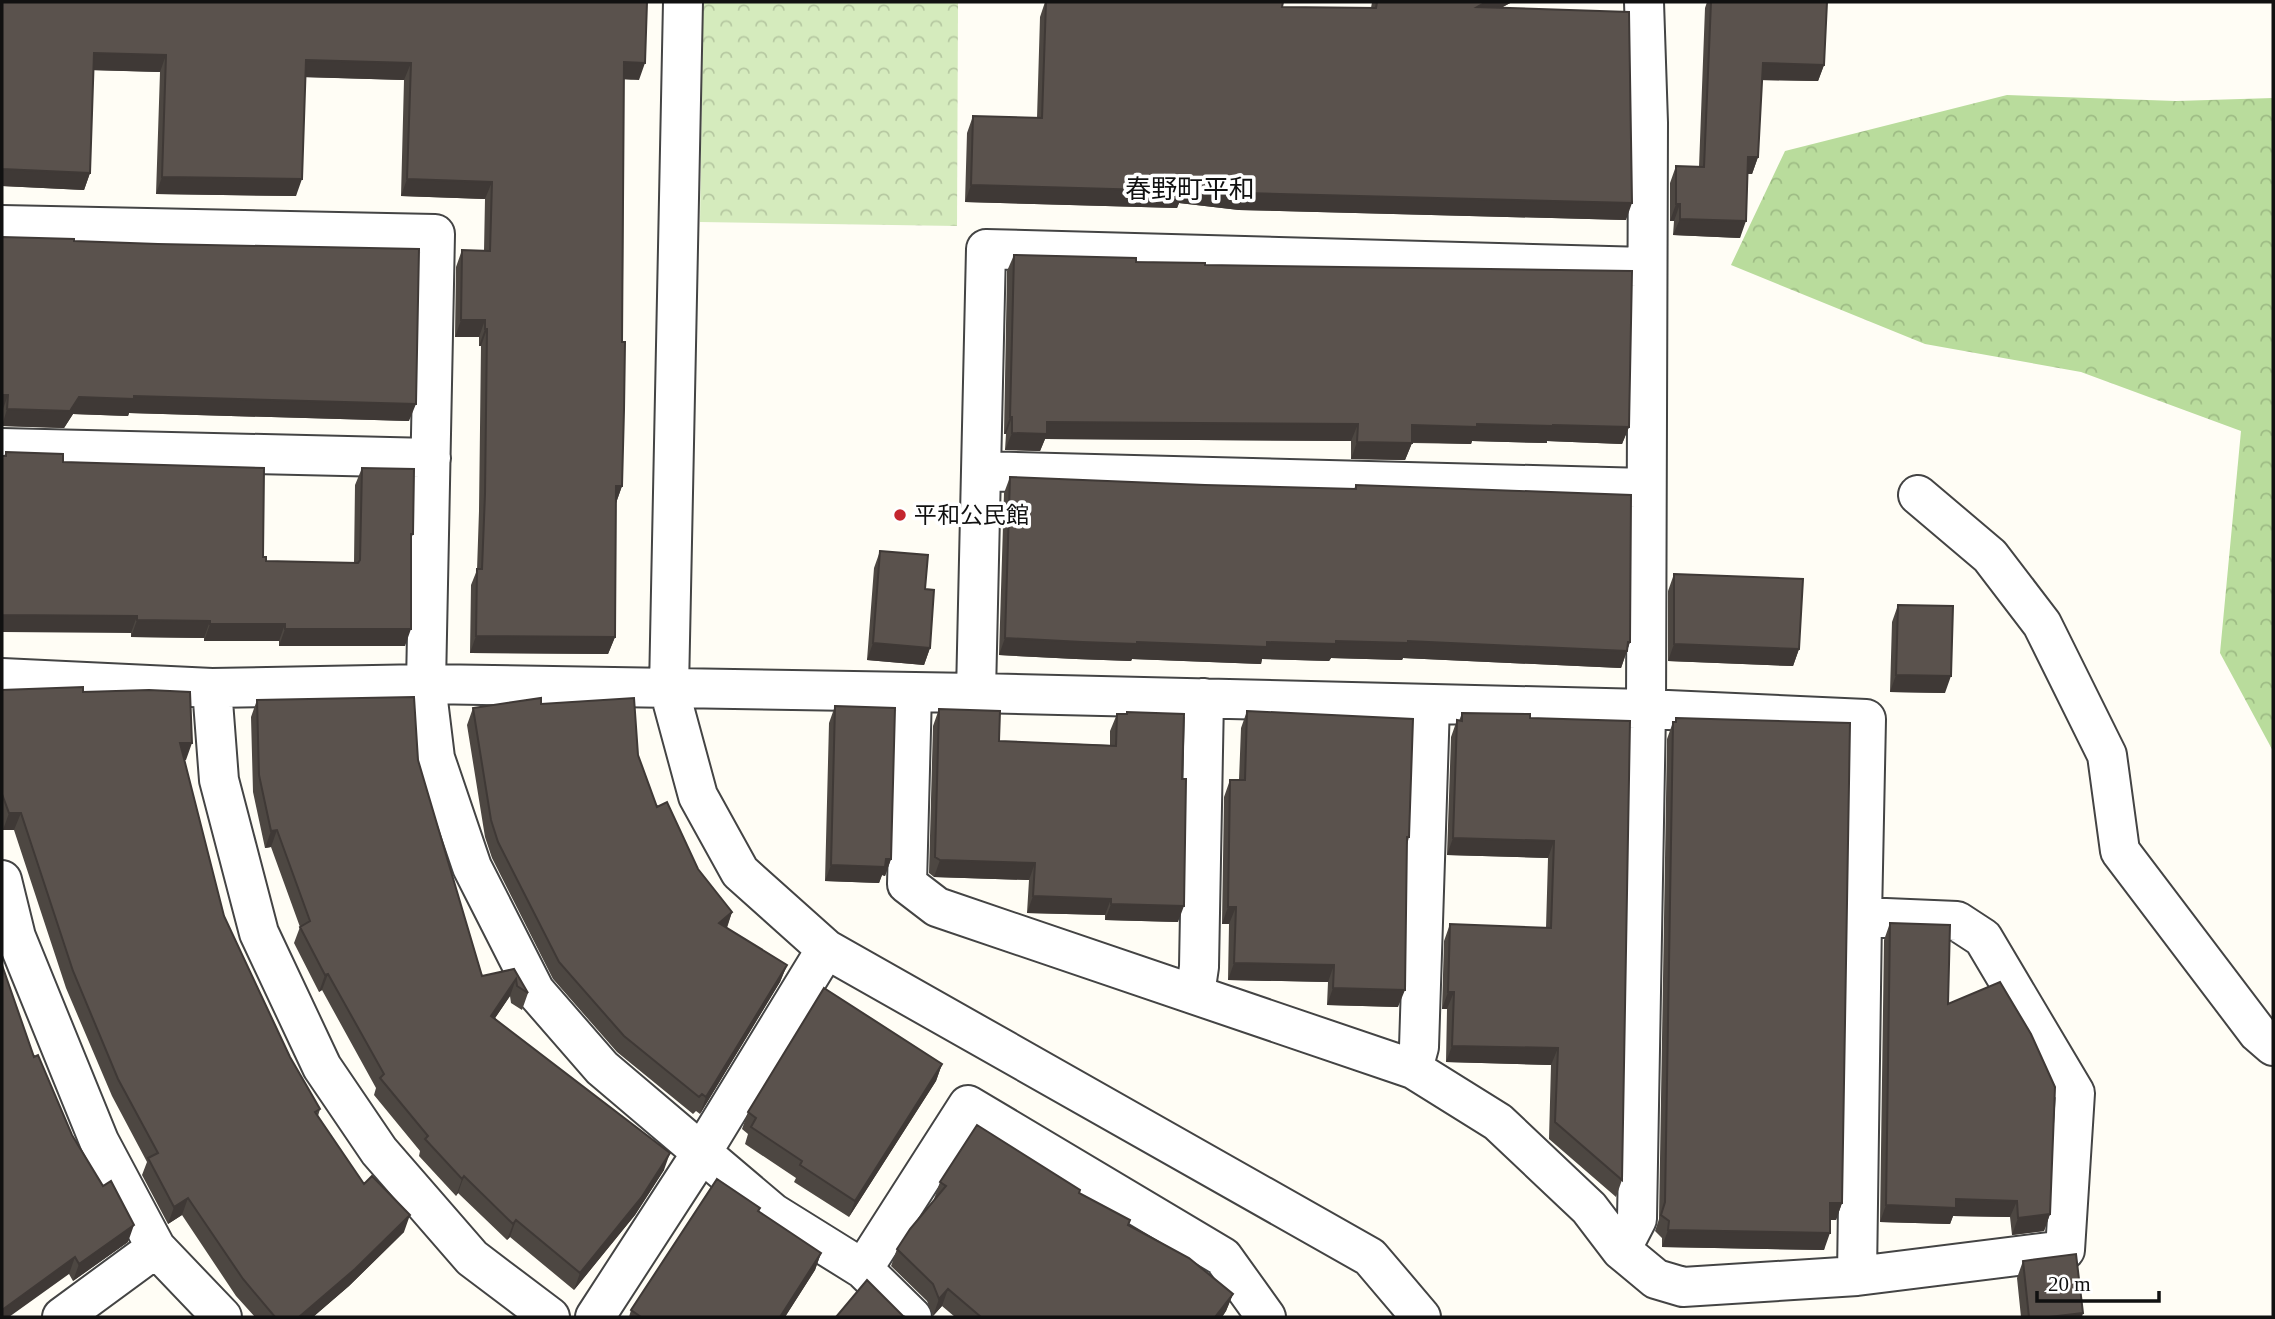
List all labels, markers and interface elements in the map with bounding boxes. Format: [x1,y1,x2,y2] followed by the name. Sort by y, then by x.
[1125,175,1255,204] district label: 春野町平和
[914,503,1029,528] place label: 平和公民館
[892,507,908,523] marker: 平和公民館
[2037,1260,2160,1304] scale bar
[2048,1272,2091,1296] text: 20 m

